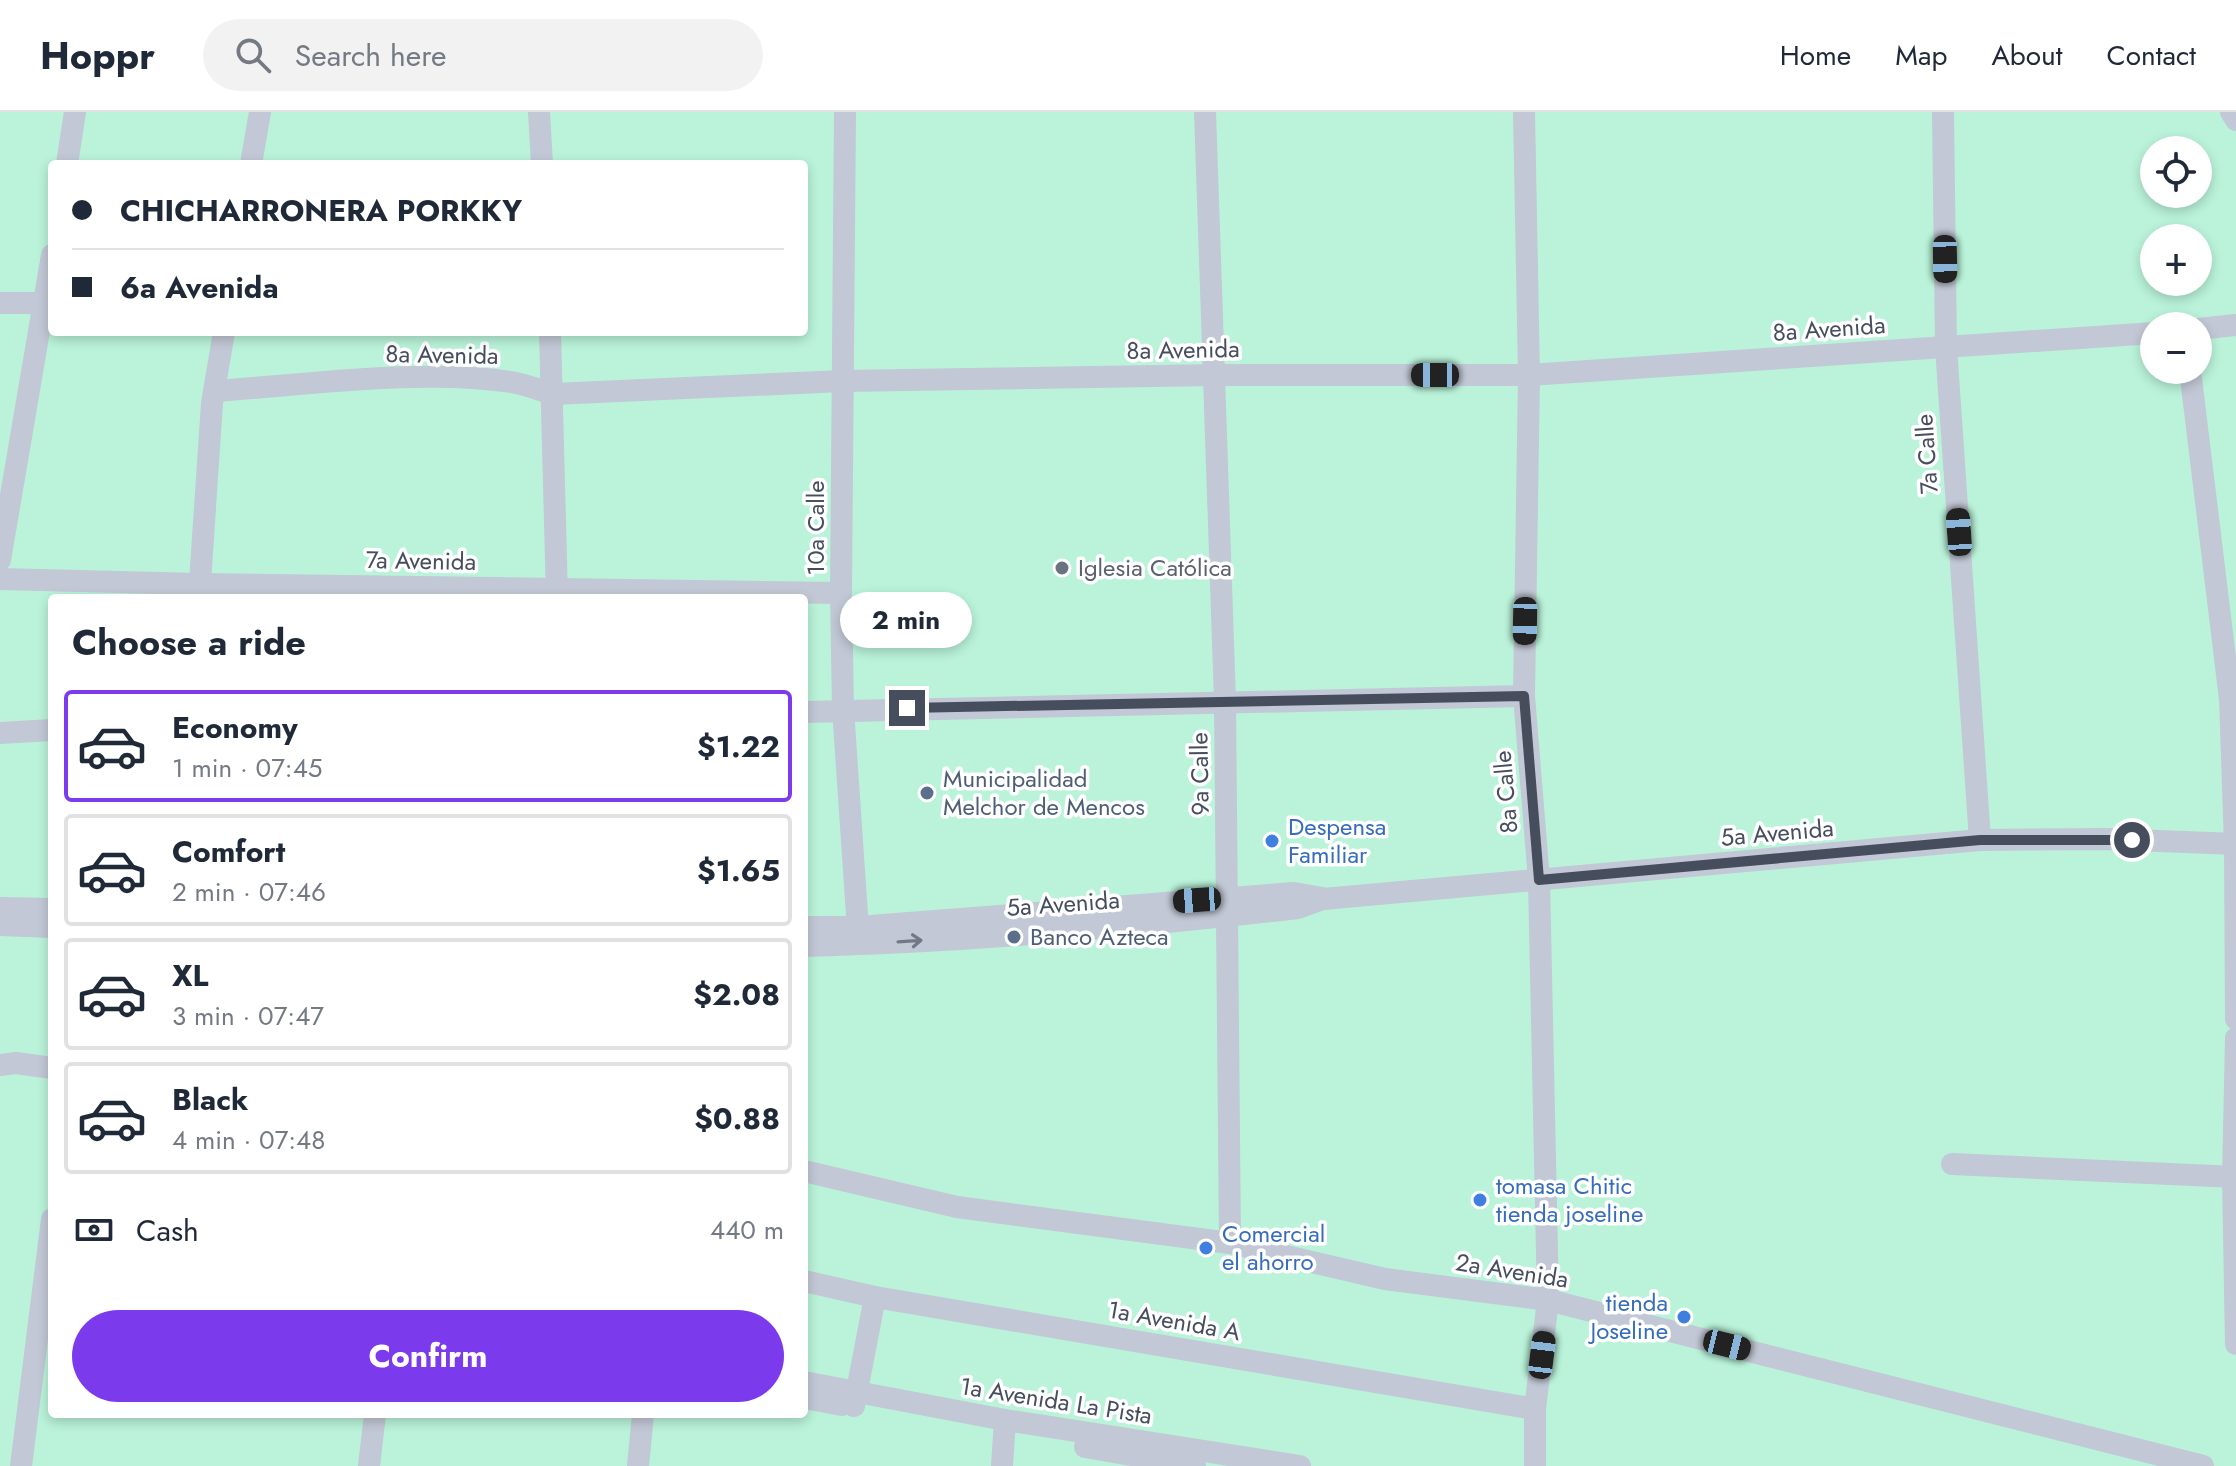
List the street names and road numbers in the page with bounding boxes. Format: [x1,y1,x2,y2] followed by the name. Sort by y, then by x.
[1771,307,1887,350] street label: 8a Avenida
[1126,331,1240,368] street label: 8a Avenida
[385,336,499,373] street label: 8a Avenida
[1906,413,1947,495] street label: 7a Calle
[798,480,833,576] street label: 10a Calle
[366,542,476,579] street label: 7a Avenida
[1181,732,1218,816] street label: 9a Calle
[1484,749,1527,835] street label: 8a Calle
[1719,810,1835,855] street label: 5a Avenida
[1005,882,1121,925] street label: 5a Avenida
[1453,1244,1571,1297] street label: 2a Avenida
[1105,1292,1243,1349] street label: 1a Avenida A
[958,1368,1155,1433] street label: 1a Avenida La Pista

